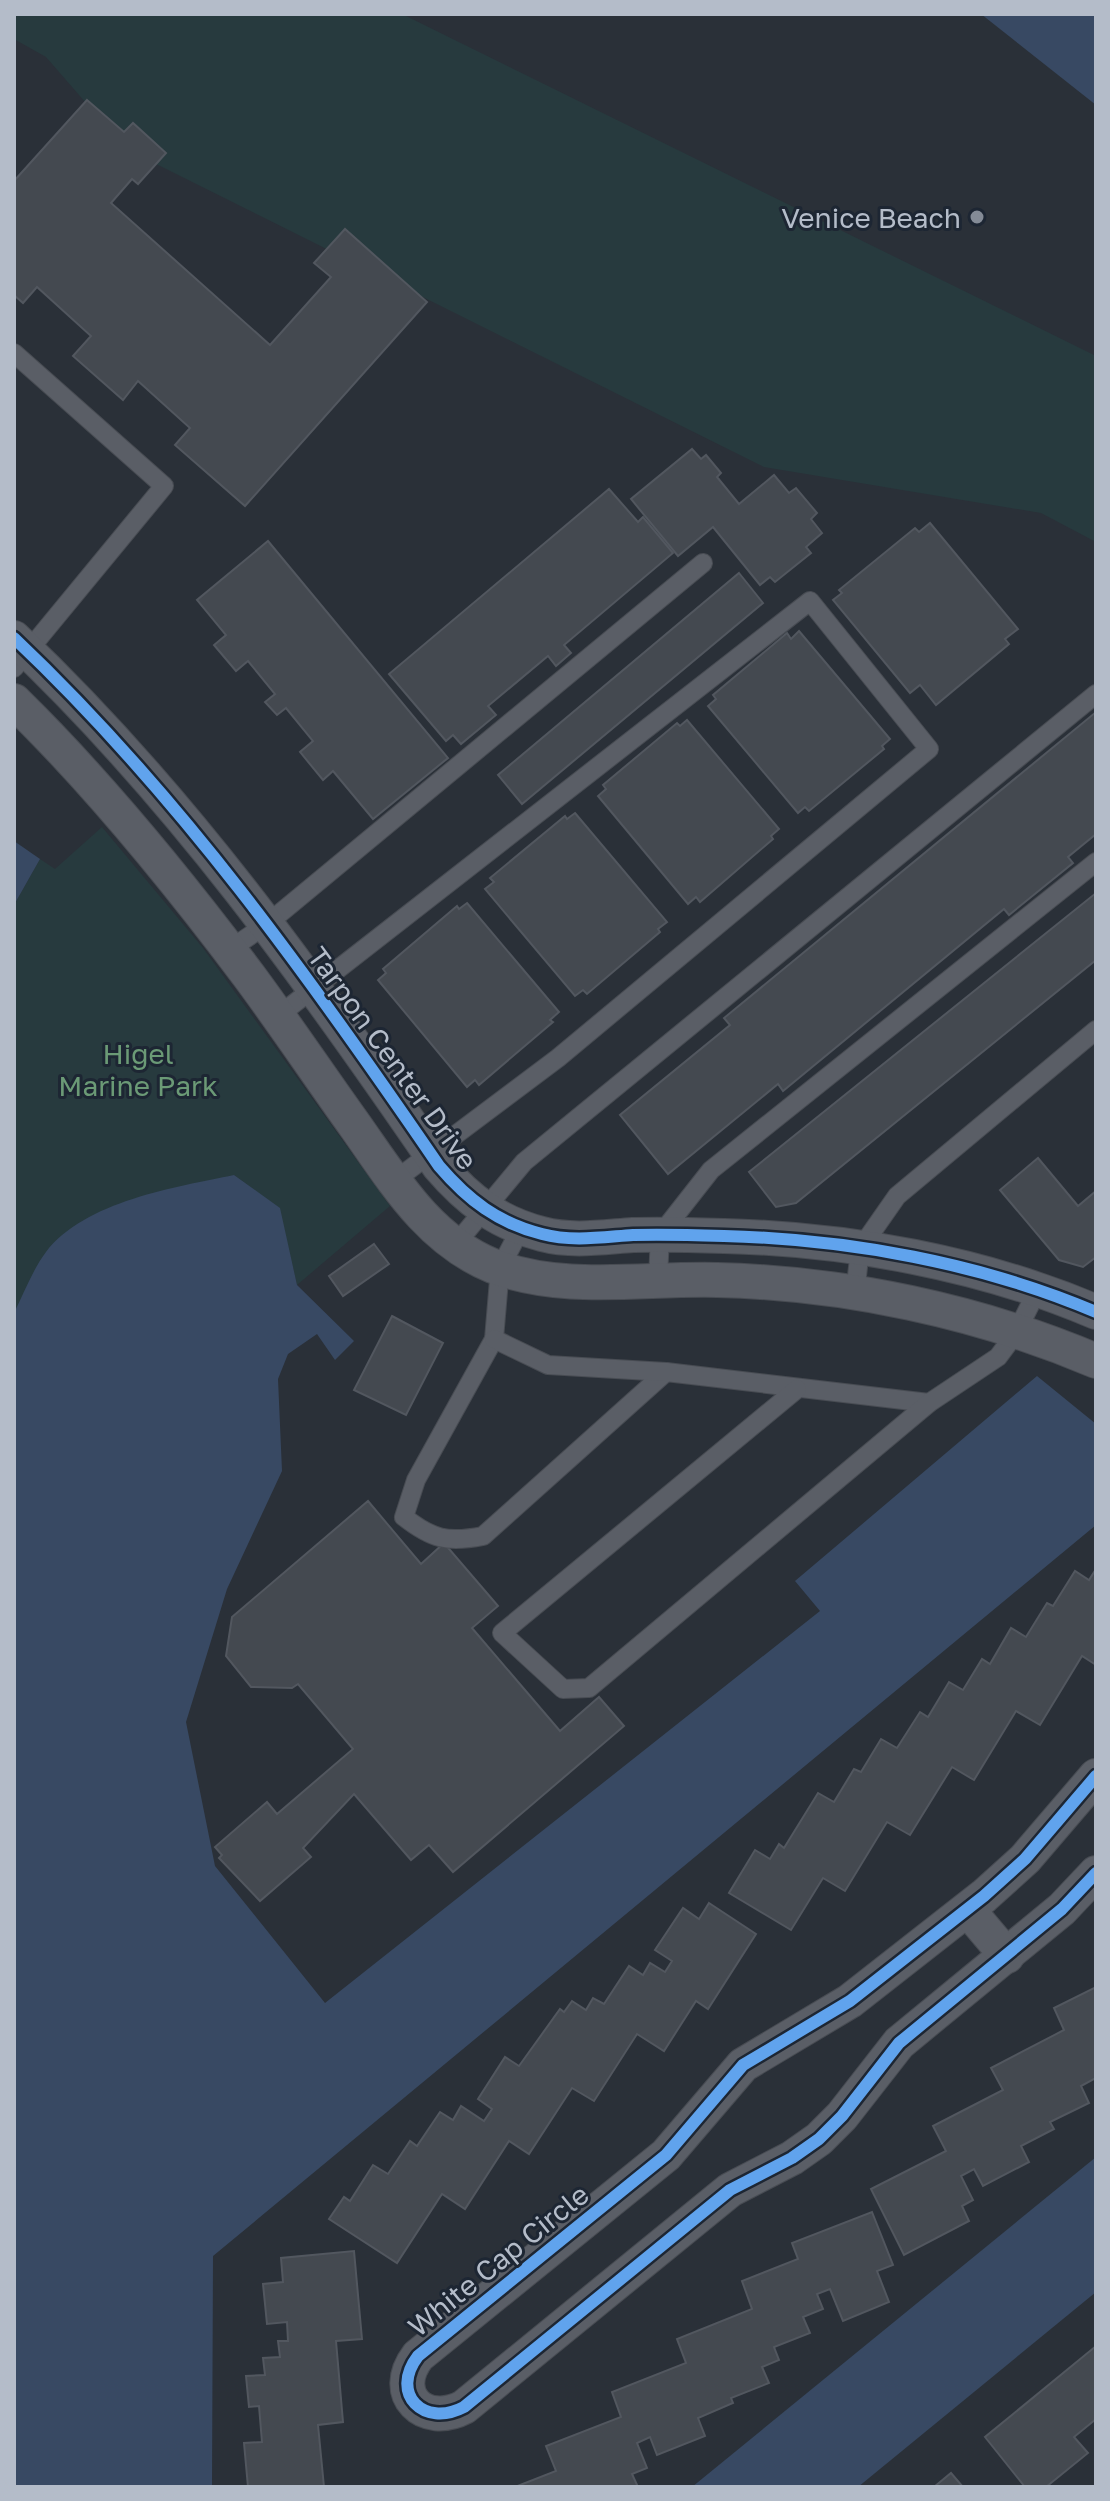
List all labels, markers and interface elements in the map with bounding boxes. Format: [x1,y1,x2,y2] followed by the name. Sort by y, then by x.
[781,201,961,234] place label: Venice Beach
[968,208,986,226] marker: Venice Beach
[301,940,485,1176] street label: Tarpon Center Drive
[58,1037,218,1102] park label: Higel Marine Park
[401,2177,595,2343] street label: White Cap Circle

